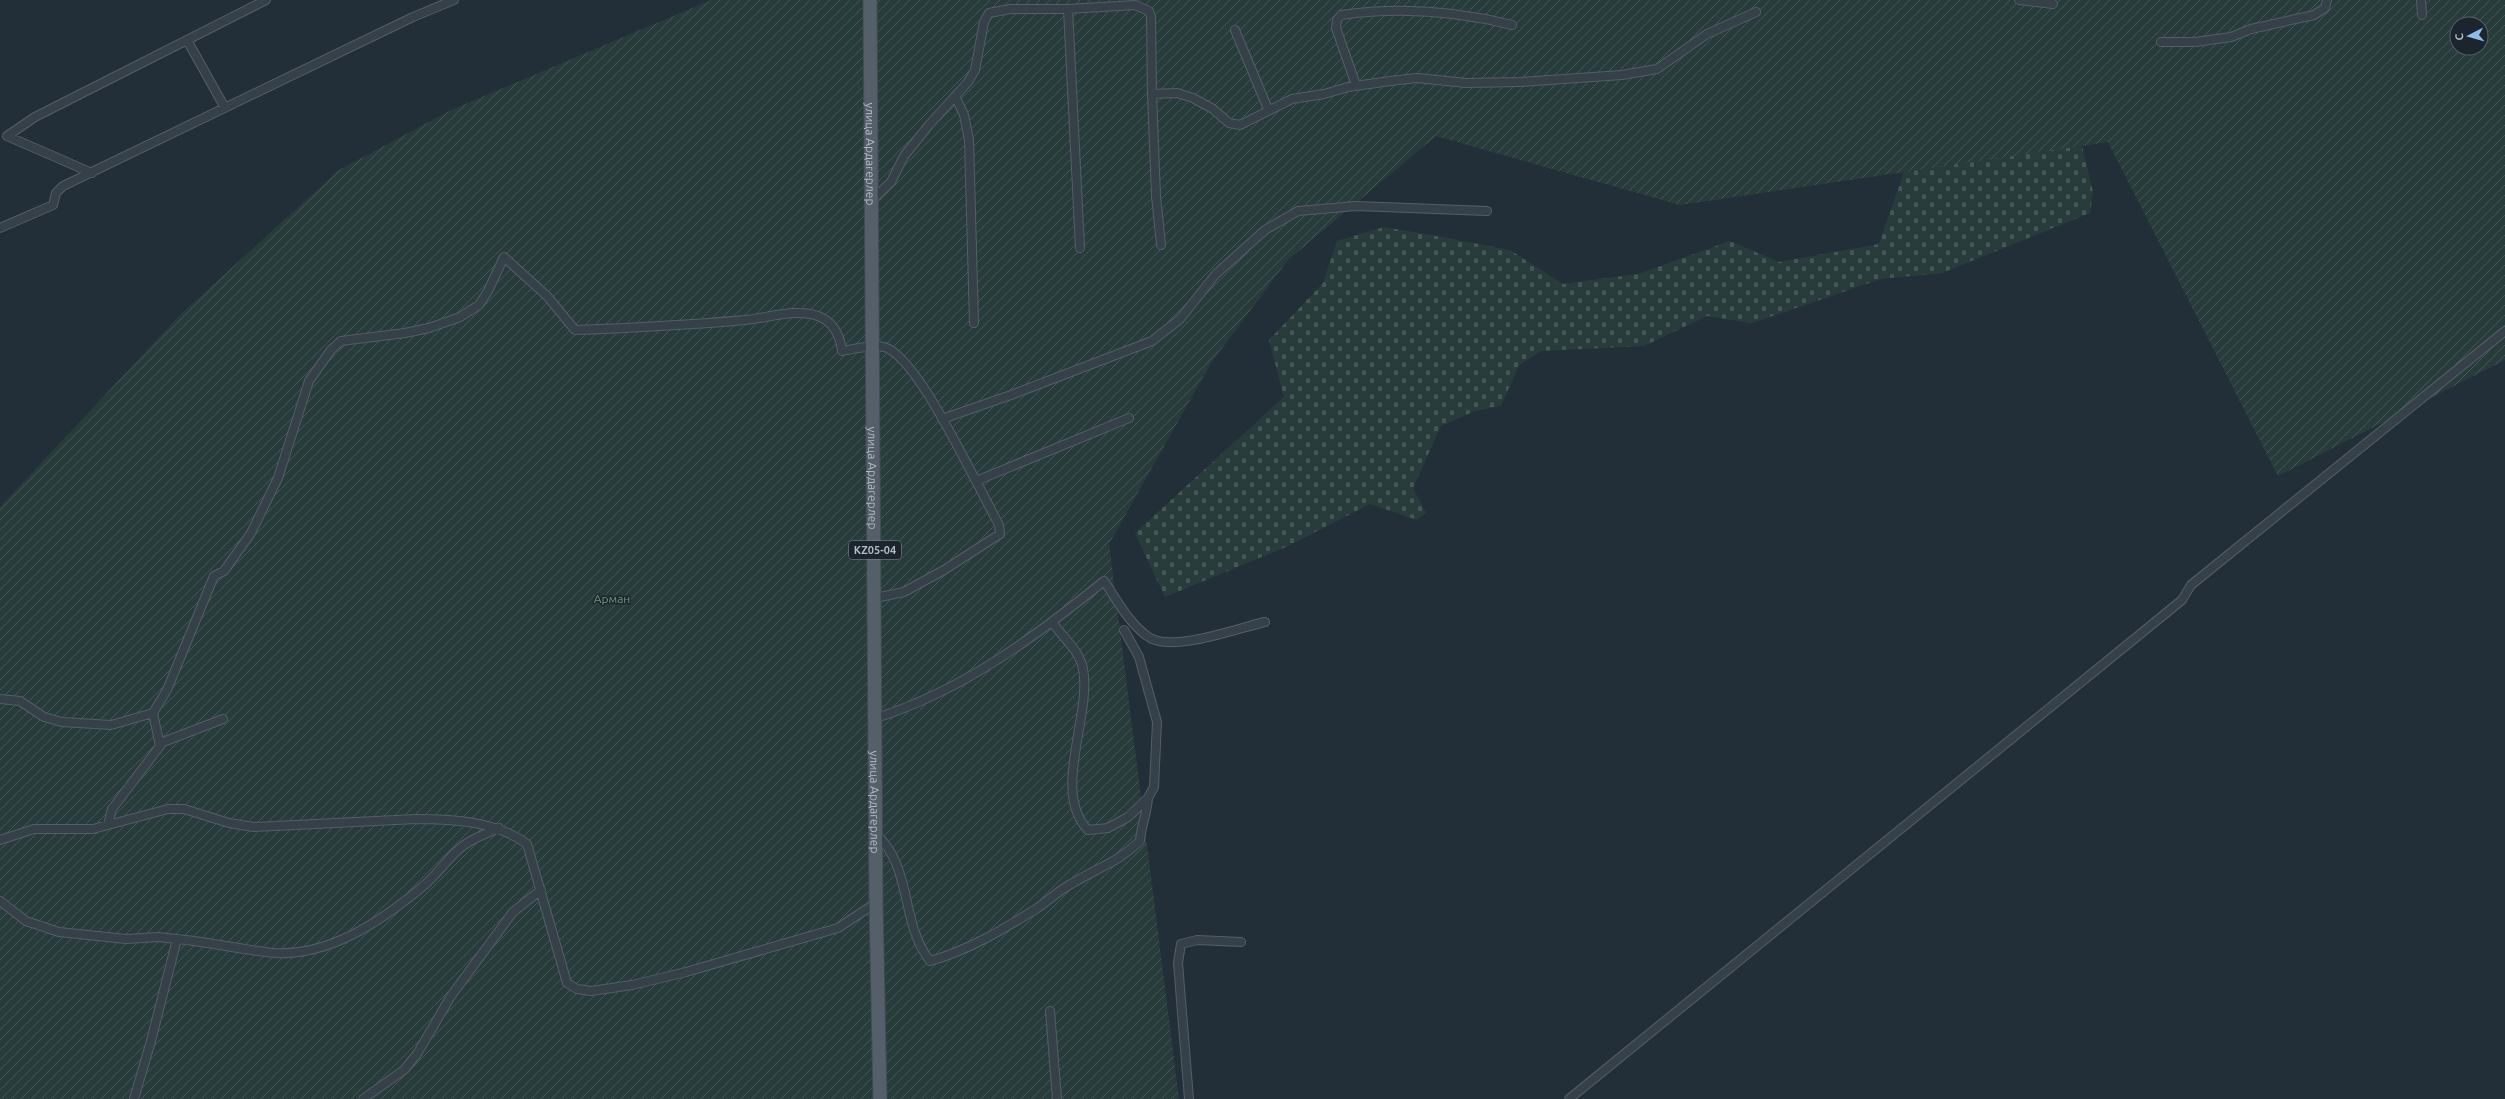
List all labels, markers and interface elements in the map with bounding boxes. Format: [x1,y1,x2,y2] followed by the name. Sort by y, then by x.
[2449,16,2489,56] north arrow
[2453,33,2465,41] text: С
[864,103,878,205] street label: улица Ардагерлер
[866,427,880,529] street label: улица Ардагерлер
[849,541,901,559] road number: KZ05-04
[594,592,630,605] park label: Арман
[868,750,882,853] street label: улица Ардагерлер

